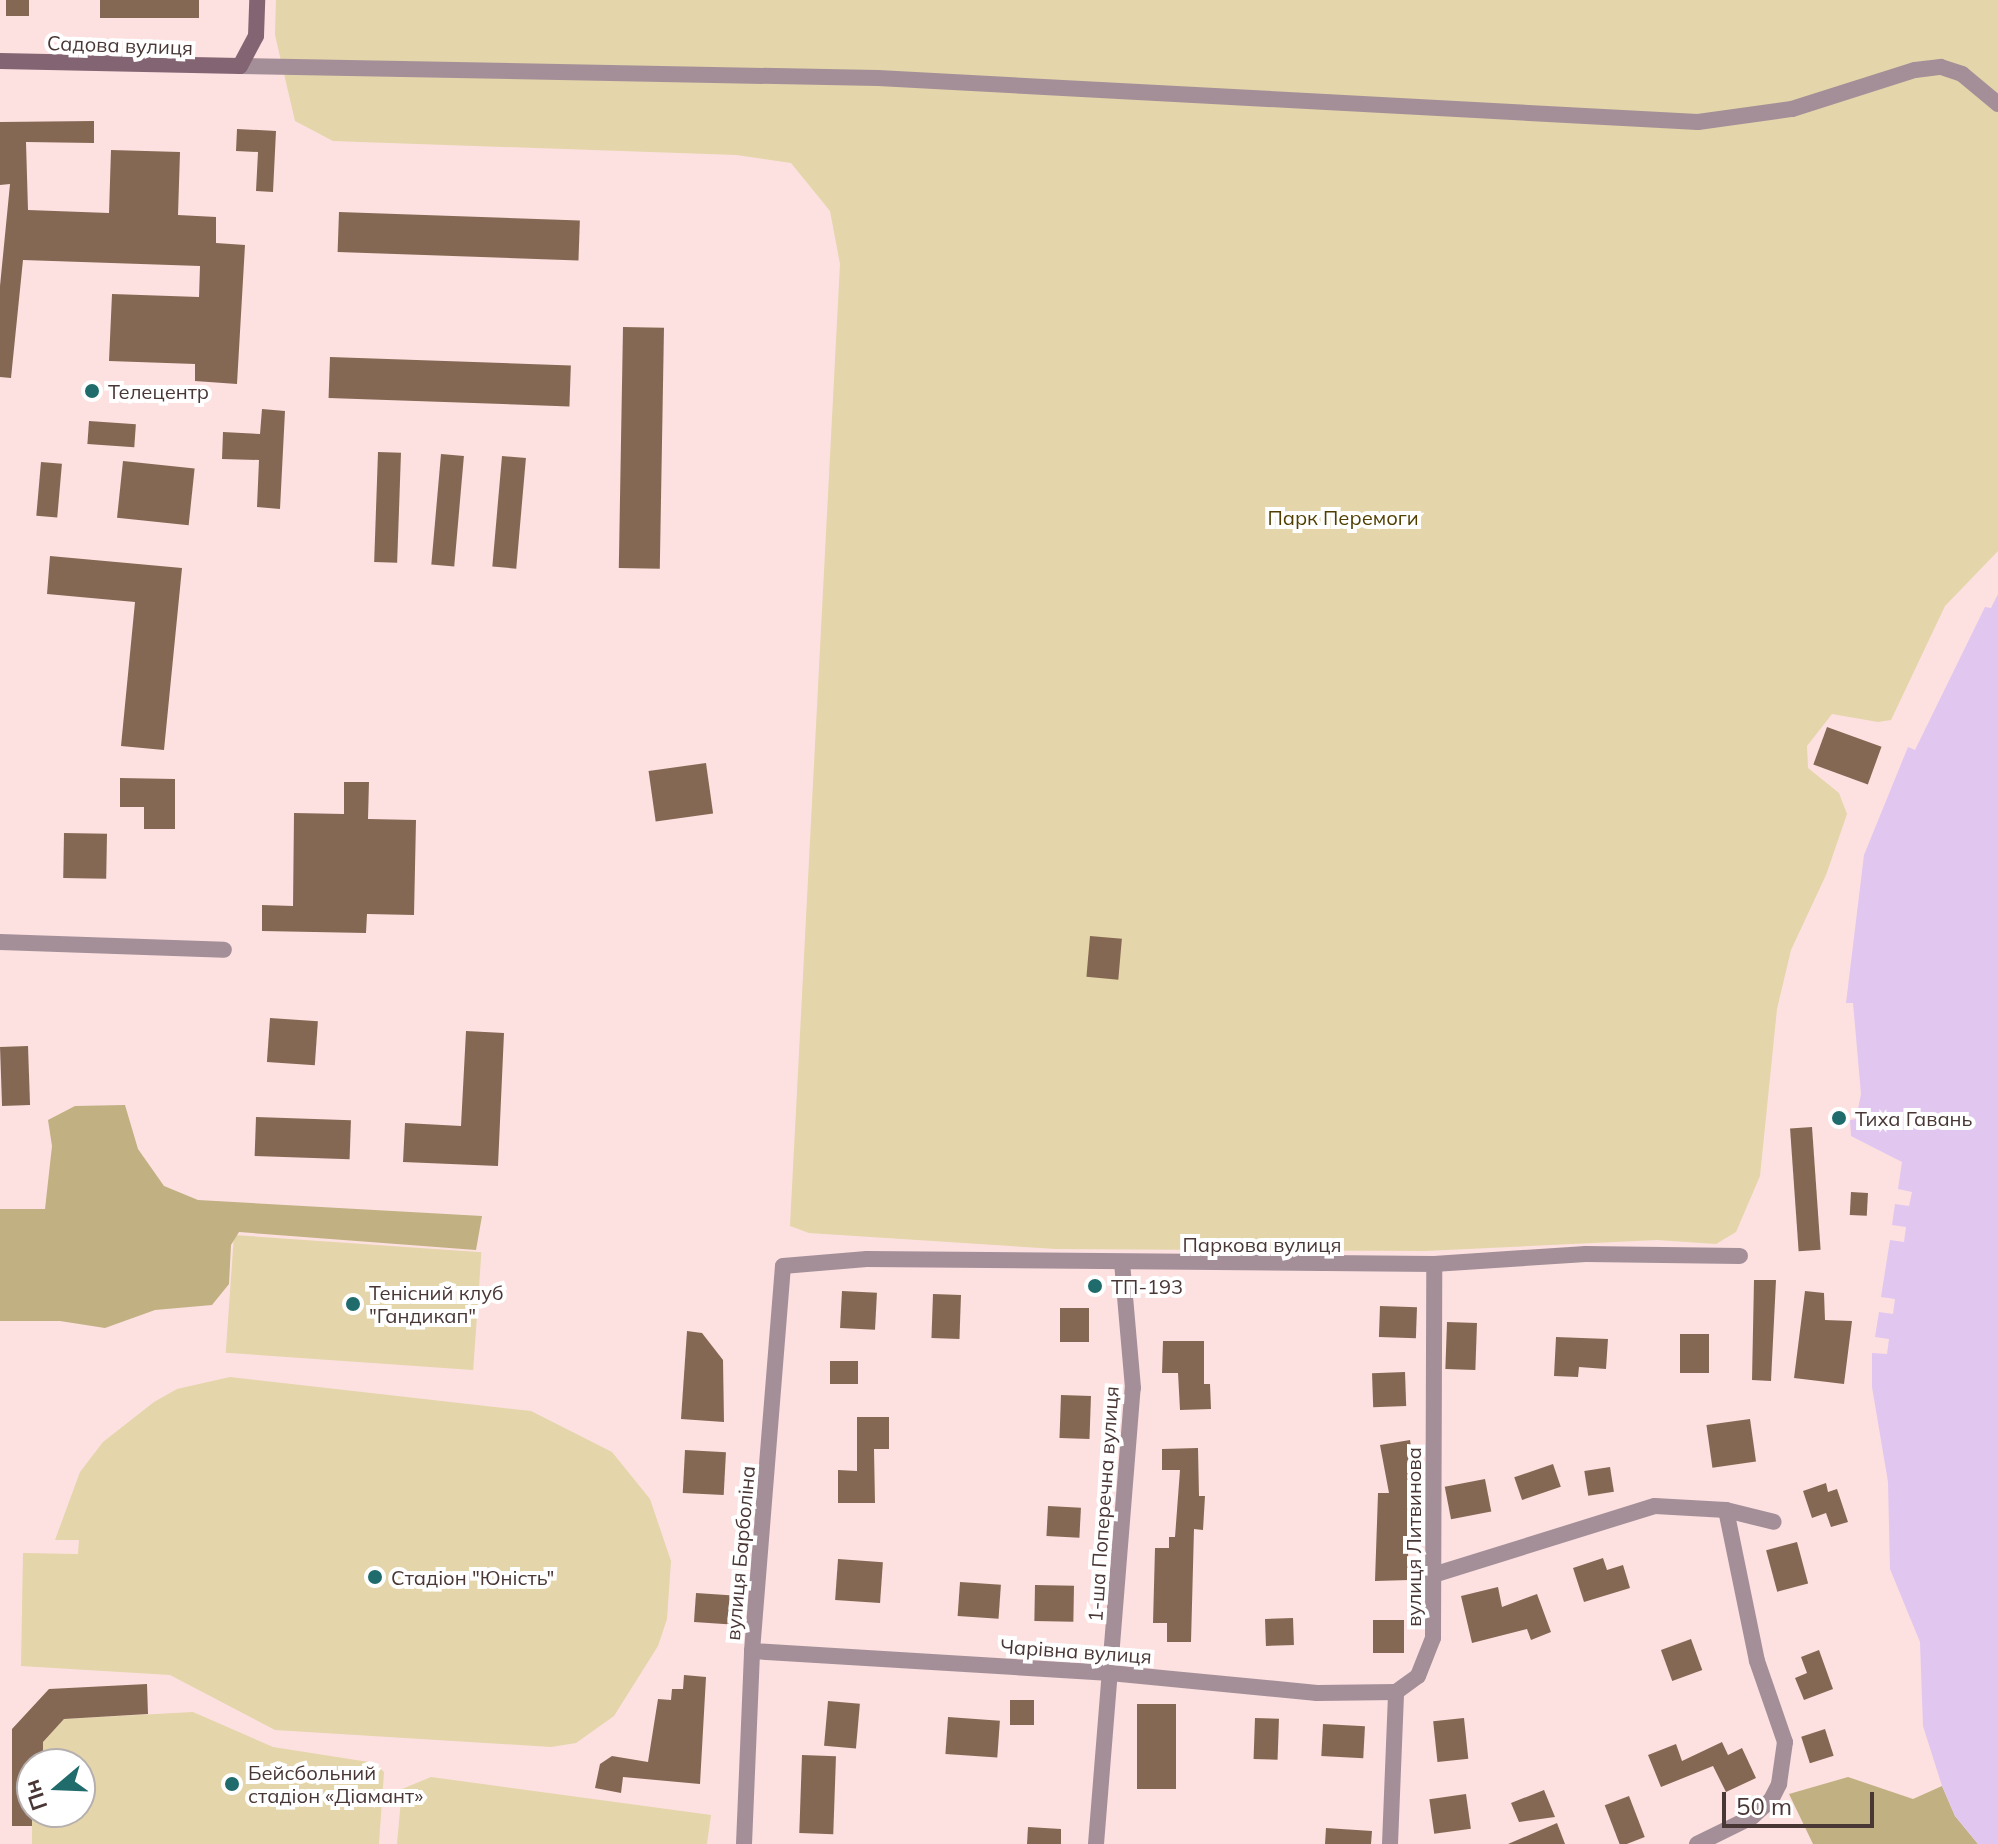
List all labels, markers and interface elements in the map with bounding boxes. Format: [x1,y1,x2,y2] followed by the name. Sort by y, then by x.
[46,30,194,60] street label: Садова вулиця
[108,379,209,403] place label: Телецентр
[83,382,101,400] marker: Телецентр
[1267,505,1419,529] park label: Парк Перемоги
[1855,1106,1973,1130] place label: Тиха Гавань
[1830,1109,1848,1127] marker: Тиха Гавань
[1183,1232,1341,1256] street label: Паркова вулиця
[1111,1274,1183,1298] place label: ТП-193
[1086,1277,1104,1295] marker: ТП-193
[369,1280,504,1327] place label: Тенісний клуб "Гандикап"
[344,1295,362,1313] marker: Тенісний клуб "Гандикап"
[1083,1385,1123,1623] street label: 1-ша Поперечна вулиця
[1401,1447,1425,1627] street label: вулиця Литвинова
[720,1465,760,1641] street label: вулиця Барболіна
[391,1565,554,1589] place label: Стадіон "Юність"
[366,1568,384,1586] marker: Стадіон "Юність"
[999,1634,1153,1668] street label: Чарівна вулиця
[16,1748,96,1828] north arrow
[248,1760,423,1807] place label: Бейсбольний стадіон «Діамант»
[223,1775,241,1793] marker: Бейсбольний стадіон «Діамант»
[17,1776,53,1814] text: Пн
[1726,1776,1878,1826] scale bar
[1736,1791,1792,1821] text: 50 m

